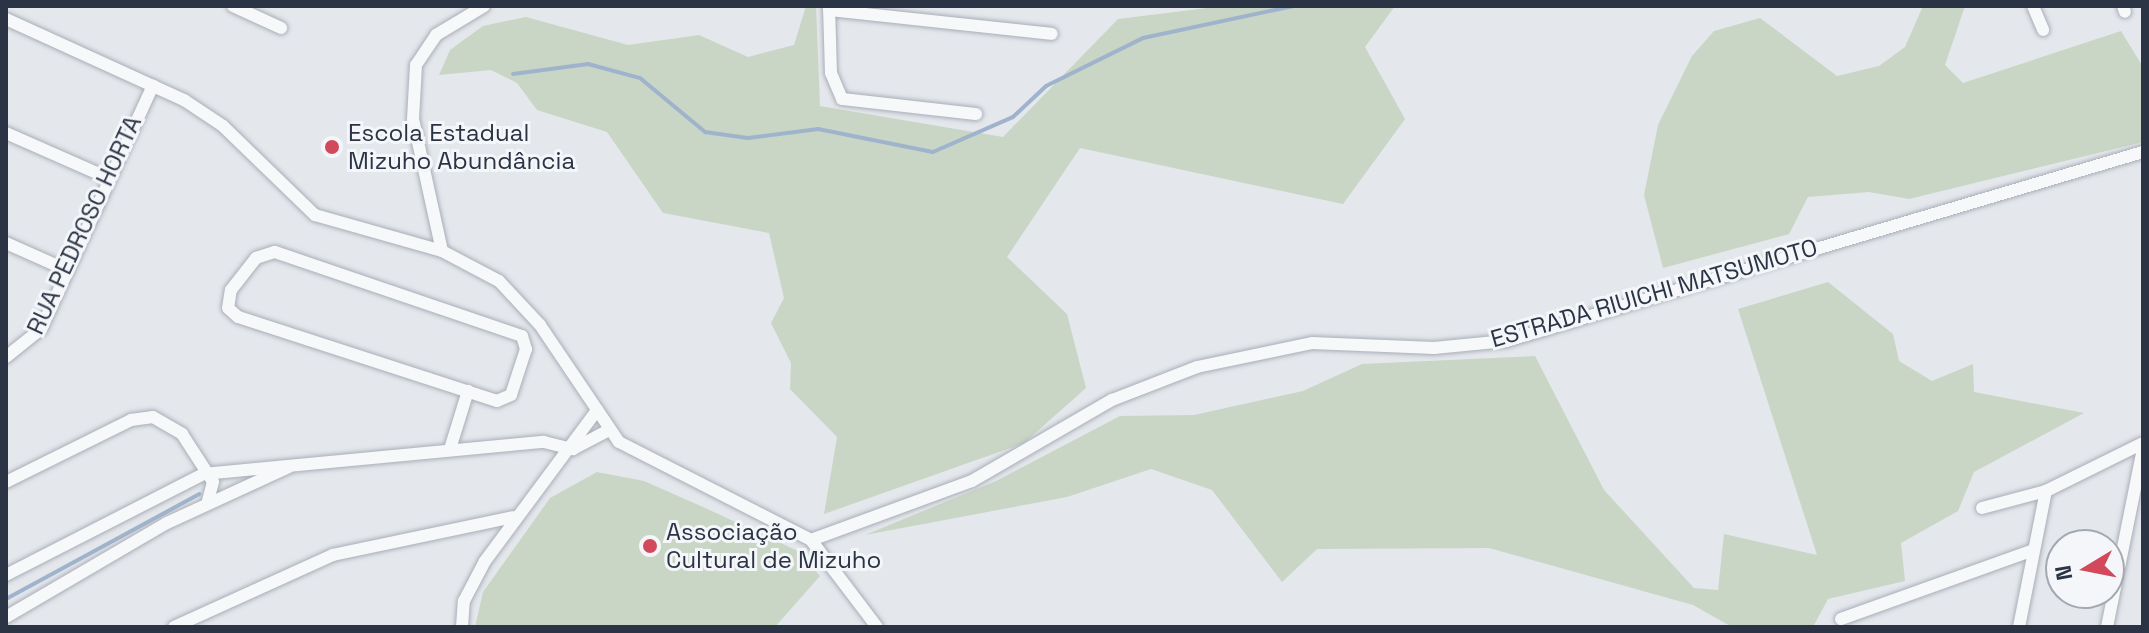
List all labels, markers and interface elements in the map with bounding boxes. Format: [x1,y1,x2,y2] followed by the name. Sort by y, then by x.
[21,111,147,339] street label: RUA PEDROSO HORTA
[348,119,576,175] place label: Escola Estadual Mizuho Abundância
[323,138,341,156] marker: Escola Estadual Mizuho Abundância
[1487,232,1821,354] street label: ESTRADA RIUICHI MATSUMOTO
[666,518,881,574] place label: Associação Cultural de Mizuho
[2045,529,2125,609] north arrow
[641,537,659,555] marker: Associação Cultural de Mizuho
[2048,563,2078,583] text: N

